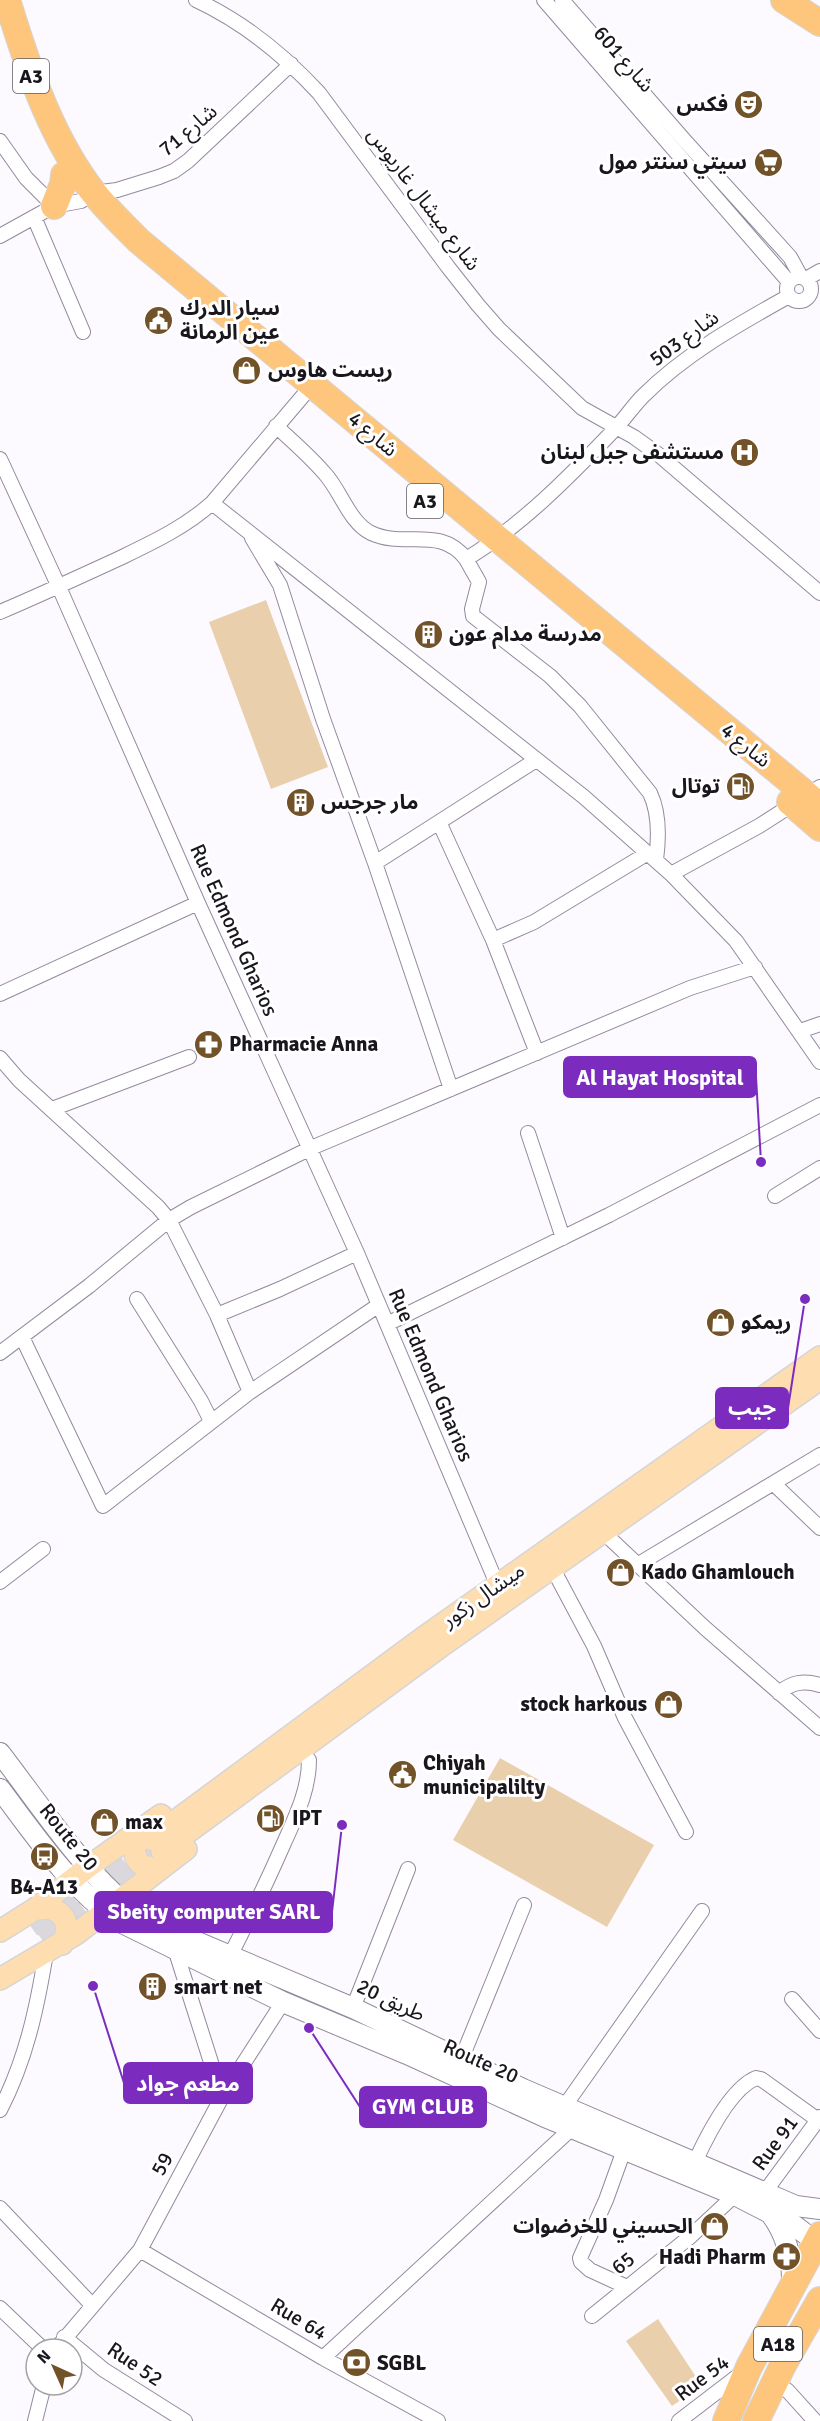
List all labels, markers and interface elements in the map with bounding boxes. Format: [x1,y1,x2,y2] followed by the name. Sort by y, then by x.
[587,20,660,99] street label: شارع 601
[13,59,49,93] road number: A3
[733,88,765,120] theatre icon: فكس
[677,91,728,117] place label: فكس
[154,98,224,163] street label: شارع 71
[360,122,486,277] street label: شارع ميشال غاريوس
[752,146,784,178] supermarket icon: سيتي سنتر مول
[599,149,747,179] place label: سيتي سنتر مول
[180,295,280,345] place label: سيار الدرك عين الرمانة
[143,304,175,336] public building icon: سيار الدرك عين الرمانة
[644,304,725,374] street label: شارع 503
[231,354,263,386] shop icon: ريست هاوس
[268,357,393,383] place label: ريست هاوس
[342,406,403,464] street label: شارع 4
[729,436,761,468] hospital icon: مستشفى جبل لبنان
[541,439,724,465] place label: مستشفى جبل لبنان
[407,484,443,518] road number: A3
[412,618,444,650] building icon: مدرسة مدام عون
[449,621,602,650] place label: مدرسة مدام عون
[714,717,776,775] street label: شارع 4
[725,770,757,802] fuel station icon: توتال
[672,773,720,799] place label: توتال
[284,786,316,818] building icon: مار جرجس
[321,789,418,815] place label: مار جرجس
[184,840,284,1020] street label: Rue Edmond Gharios
[192,1028,224,1060] pharmacy icon: Pharmacie Anna
[229,1031,378,1057] place label: Pharmacie Anna
[564,1057,756,1097] callout: Al Hayat Hospital
[576,1064,744,1091] text: Al Hayat Hospital
[383,1284,479,1466] street label: Rue Edmond Gharios
[704,1306,736,1338] shop icon: ريمكو
[741,1309,791,1335] place label: ريمكو
[716,1388,788,1428] callout: جيب
[728,1394,776,1421] text: جيب
[604,1556,636,1588] shop icon: Kado Ghamlouch
[436,1557,529,1634] street label: ميشال زكور
[641,1559,795,1585] place label: Kado Ghamlouch
[652,1688,684,1720] shop icon: stock harkous
[521,1691,647,1717] place label: stock harkous
[423,1750,546,1800] place label: Chiyah municipalilty
[386,1759,418,1791] public building icon: Chiyah municipalilty
[34,1798,104,1876] street label: Route 20
[255,1802,287,1834] fuel station icon: IPT
[292,1805,322,1831] place label: IPT
[88,1806,120,1838] shop icon: max
[125,1809,164,1835] place label: max
[28,1840,60,1872] bus stop icon: B4-A13
[10,1874,78,1900] place label: B4-A13
[95,1892,332,1932] callout: Sbeity computer SARL
[108,1898,321,1925] text: Sbeity computer SARL
[137,1971,169,2003] building icon: smart net
[353,1973,429,2027] street label: طريق 20
[174,1974,263,2000] place label: smart net
[439,2033,523,2089] street label: Route 20
[124,2063,252,2103] callout: مطعم جواد
[136,2070,240,2100] text: مطعم جواد
[360,2087,486,2127] callout: GYM CLUB
[372,2093,474,2120] text: GYM CLUB
[746,2111,804,2175] street label: Rue 91
[145,2148,179,2180] street label: 59
[698,2210,730,2242] shop icon: الحسيني للخرضوات
[513,2213,693,2243] place label: الحسيني للخرضوات
[771,2241,803,2273] pharmacy icon: Hadi Pharm
[659,2244,766,2270] place label: Hadi Pharm
[606,2246,640,2280] street label: 65
[266,2292,332,2346] street label: Rue 64
[754,2327,802,2361] road number: A18
[102,2336,168,2392] street label: Rue 52
[24,2337,84,2397] north arrow
[33,2346,55,2368] text: N
[340,2347,372,2379] bank icon: SGBL
[670,2349,734,2407] street label: Rue 54
[377,2350,426,2376] place label: SGBL

